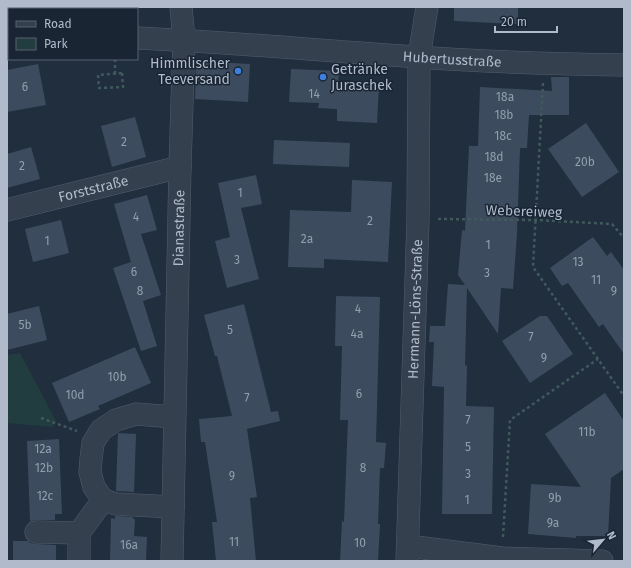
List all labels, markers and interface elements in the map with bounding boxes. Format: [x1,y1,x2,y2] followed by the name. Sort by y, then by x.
[8,8,138,60] legend
[495,8,557,34] scale bar
[501,15,527,29] text: 20 m
[44,17,72,31] text: Road
[44,37,68,51] text: Park
[402,48,502,71] street label: Hubertusstraße
[150,55,231,88] place label: Himmlischer Teeversand
[331,61,393,94] place label: Getränke Juraschek
[233,66,243,76] marker: Himmlischer Teeversand
[318,72,328,82] marker: Getränke Juraschek
[22,80,28,94] house number: 6
[308,87,320,101] house number: 14
[496,90,514,104] house number: 18a
[495,108,513,122] house number: 18b
[494,129,512,143] house number: 18c
[121,135,127,149] house number: 2
[485,150,503,164] house number: 18d
[575,155,595,169] house number: 20b
[19,159,25,173] house number: 2
[484,171,502,185] house number: 18e
[57,172,130,206] street label: Forststraße
[237,186,243,200] house number: 1
[170,190,189,266] street label: Dianastraße
[485,202,563,221] street label: Webereiweg
[133,210,140,224] house number: 4
[367,214,373,228] house number: 2
[301,232,313,246] house number: 2a
[44,234,50,248] house number: 1
[485,238,491,252] house number: 1
[405,239,426,379] street label: Hermann-Löns-Straße
[234,253,240,267] house number: 3
[572,255,584,269] house number: 13
[131,265,137,279] house number: 6
[484,266,490,280] house number: 3
[591,273,601,287] house number: 11
[137,284,144,298] house number: 8
[611,284,617,298] house number: 9
[355,302,362,316] house number: 4
[18,318,32,332] house number: 5b
[227,323,233,337] house number: 5
[351,327,363,341] house number: 4a
[528,330,534,344] house number: 7
[541,351,547,365] house number: 9
[107,370,127,384] house number: 10b
[356,387,362,401] house number: 6
[65,388,85,402] house number: 10d
[244,391,250,405] house number: 7
[465,413,471,427] house number: 7
[578,425,596,439] house number: 11b
[465,440,471,454] house number: 5
[34,442,52,456] house number: 12a
[35,461,53,475] house number: 12b
[360,461,367,475] house number: 8
[465,467,471,481] house number: 3
[229,469,235,483] house number: 9
[37,489,54,503] house number: 12c
[548,491,562,505] house number: 9b
[464,493,470,507] house number: 1
[547,516,559,530] house number: 9a
[583,520,623,560] north arrow
[604,529,619,542] text: N
[229,535,239,549] house number: 11
[354,536,366,550] house number: 10
[120,538,138,552] house number: 16a

